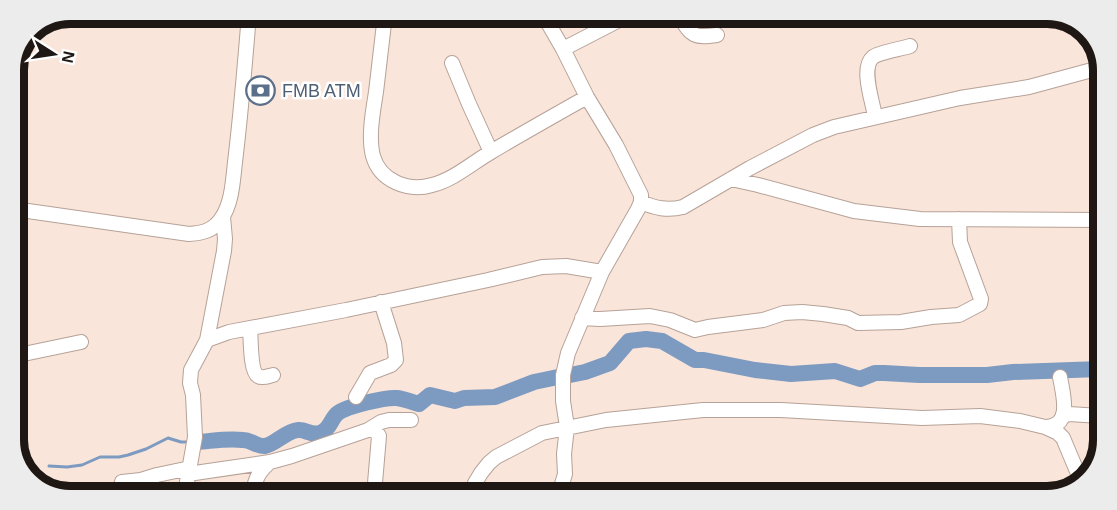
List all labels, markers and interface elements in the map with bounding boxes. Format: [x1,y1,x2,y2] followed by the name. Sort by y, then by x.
[24,24,84,84] north arrow
[59,50,78,64] text: N
[245,75,277,107] bank icon: FMB ATM
[282,81,361,101] place label: FMB ATM

